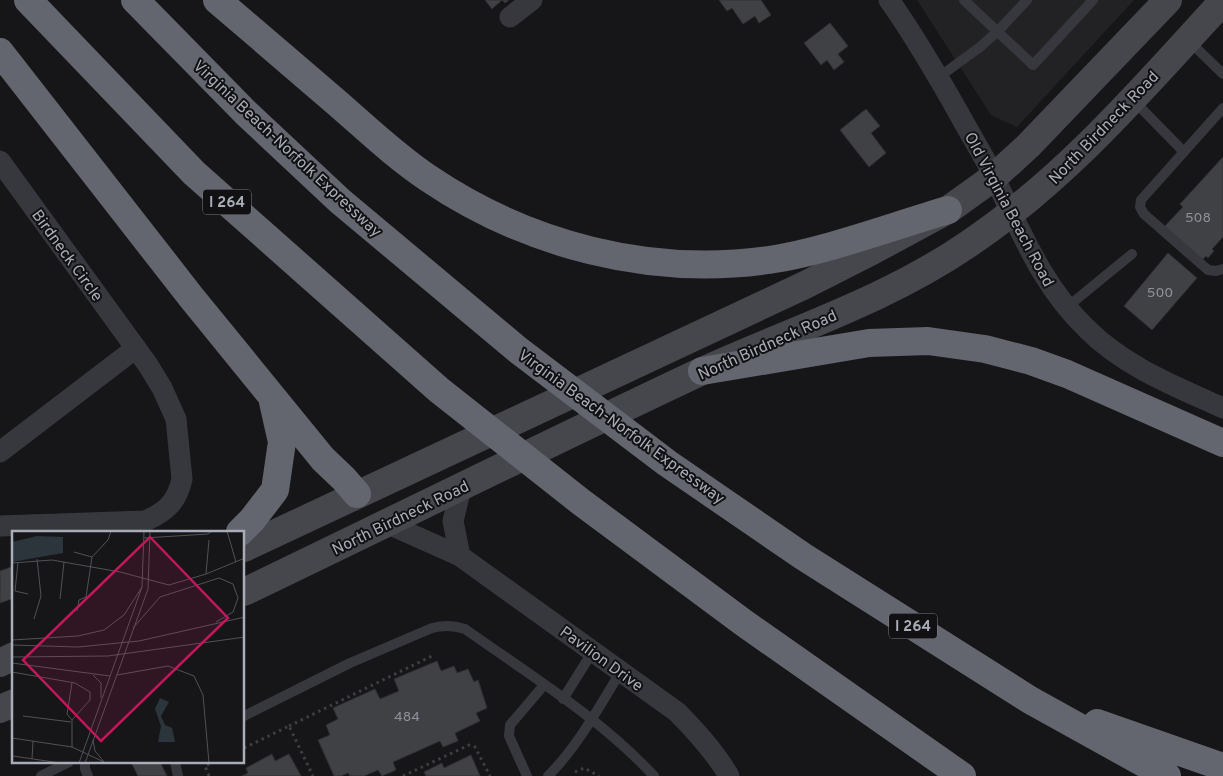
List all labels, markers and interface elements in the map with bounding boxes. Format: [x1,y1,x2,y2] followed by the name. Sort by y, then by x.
[188,57,385,242] street label: Virginia Beach-Norfolk Expressway
[1045,67,1164,189] street label: North Birdneck Road
[959,129,1058,291] street label: Old Virginia Beach Road
[203,190,251,214] road number: I 264
[26,206,106,306] street label: Birdneck Circle
[1185,210,1211,227] house number: 508
[1147,285,1173,302] house number: 500
[695,306,840,385] street label: North Birdneck Road
[514,346,728,509] street label: Virginia Beach-Norfolk Expressway
[329,477,473,561] street label: North Birdneck Road
[12,531,245,764] inset map
[889,614,937,638] road number: I 264
[555,623,646,697] street label: Pavilion Drive
[394,709,420,726] house number: 484

